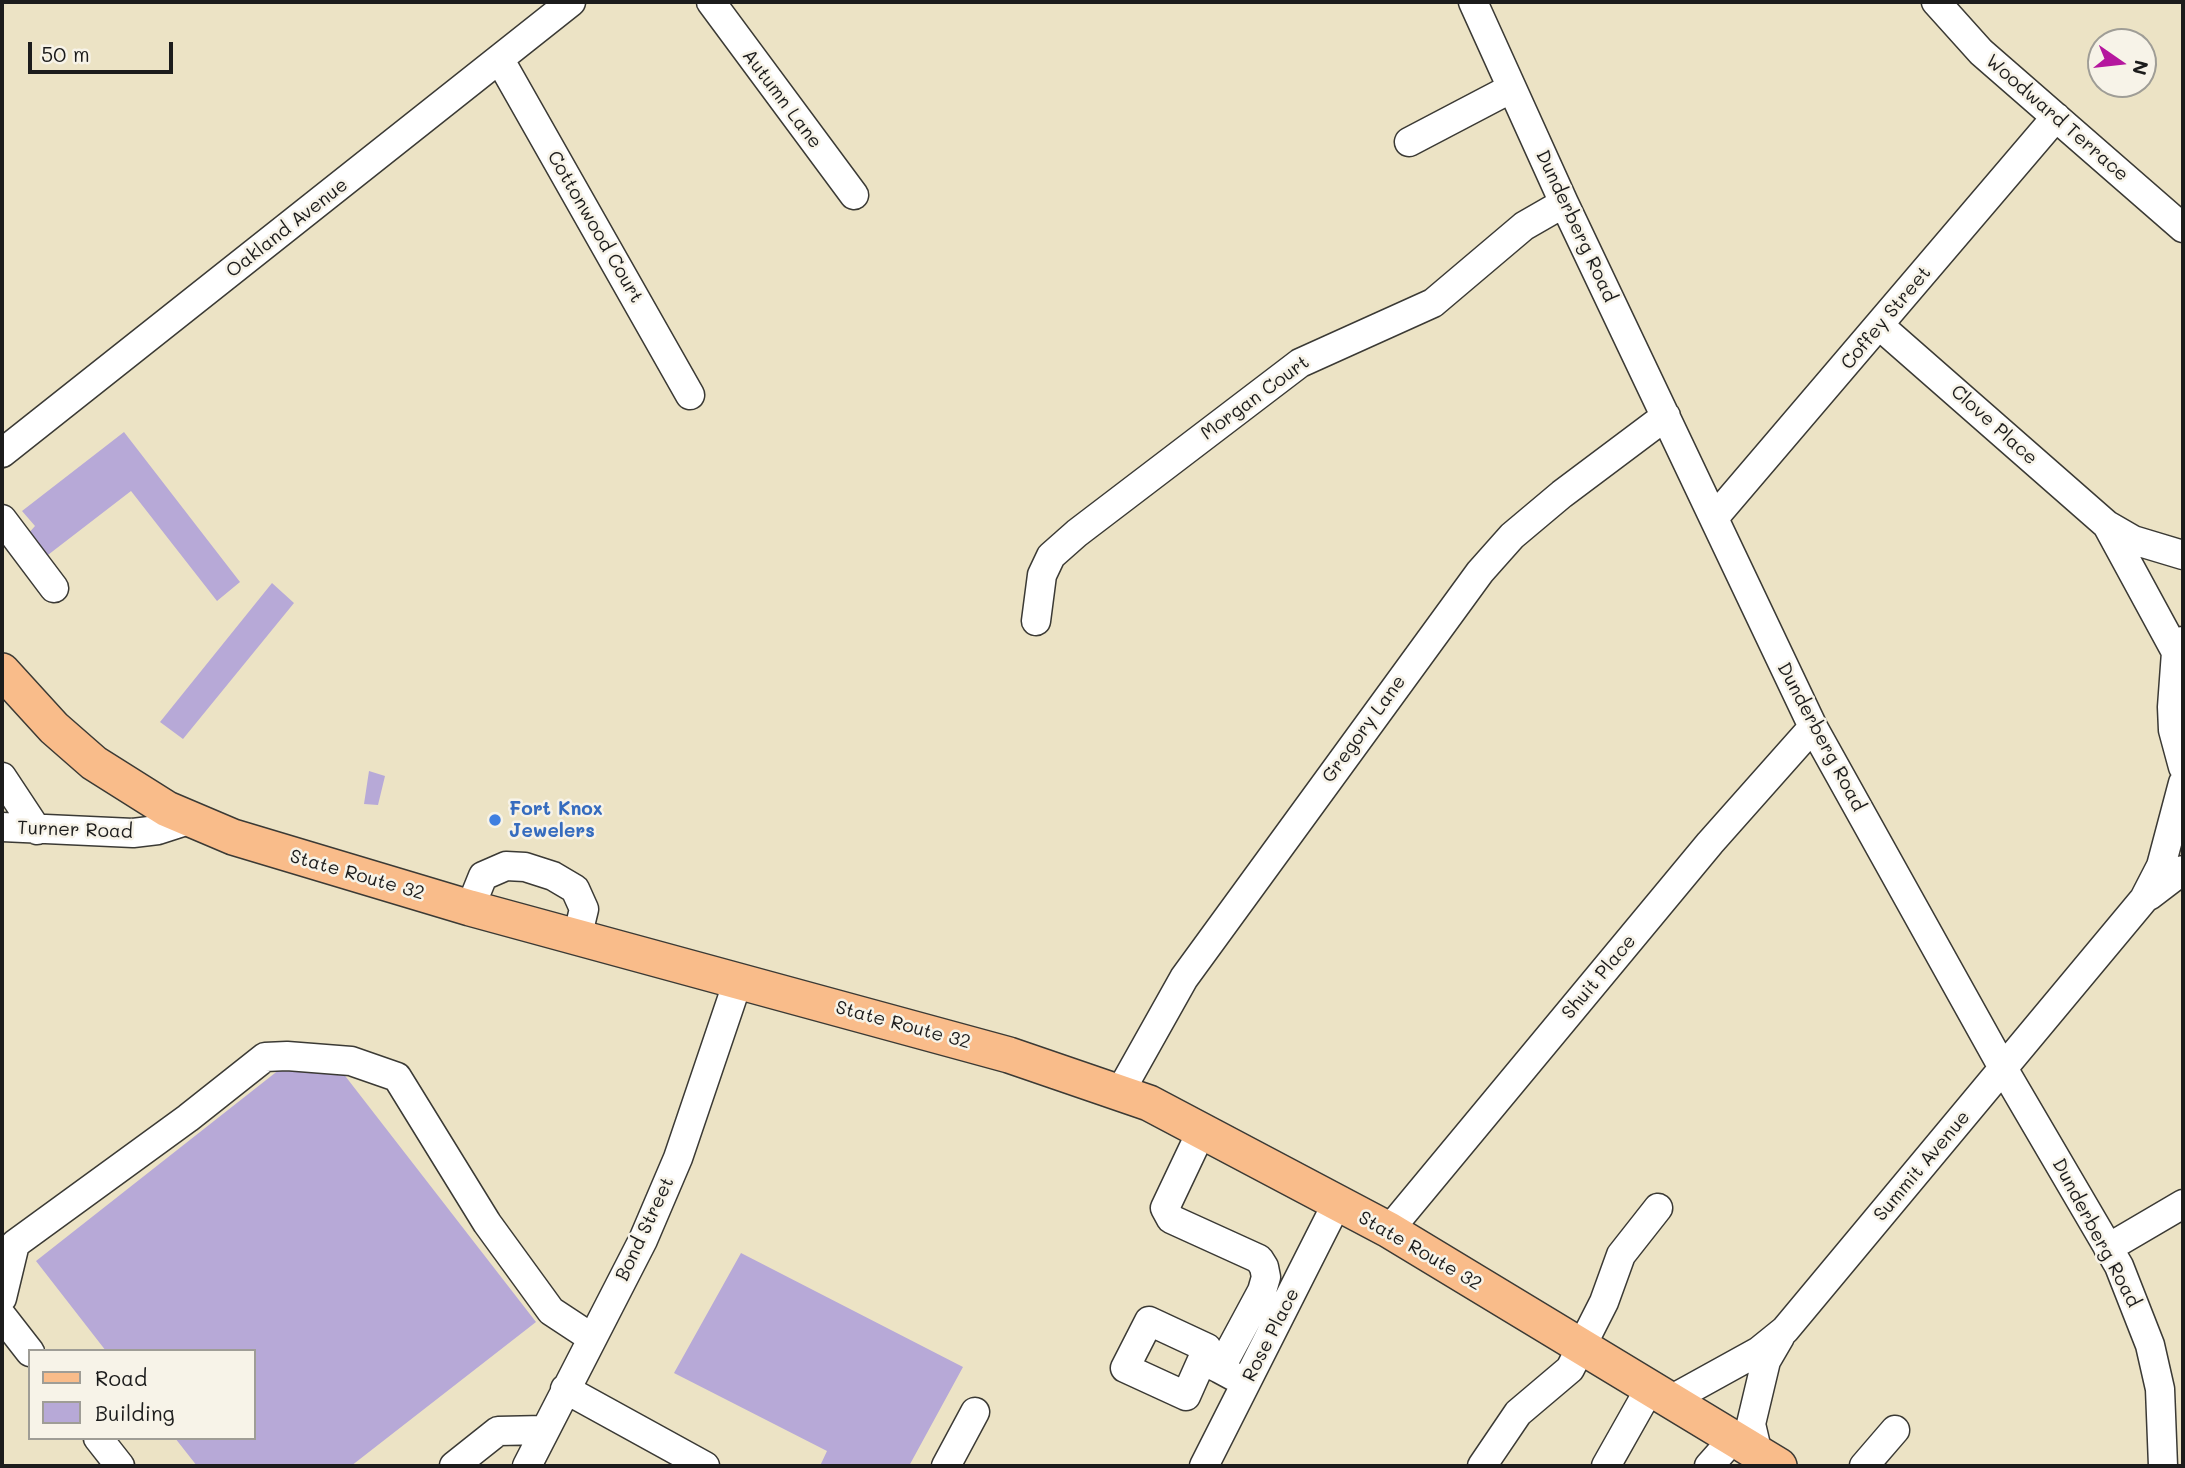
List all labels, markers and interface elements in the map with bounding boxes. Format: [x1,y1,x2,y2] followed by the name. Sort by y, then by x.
[32,28,177,72] scale bar
[2087,28,2157,98] north arrow
[41,40,90,67] text: 50 m
[737,45,827,153] street label: Autumn Lane
[1981,50,2133,186] street label: Woodward Terrace
[2127,58,2155,78] text: N
[1531,146,1621,306] street label: Dunderberg Road
[542,147,648,307] street label: Cottonwood Court
[222,173,352,283] street label: Oakland Avenue
[1836,262,1936,374] street label: Coffey Street
[1196,351,1314,445] street label: Morgan Court
[1946,380,2042,470] street label: Clove Place
[1772,659,1870,815] street label: Dunderberg Road
[1317,671,1411,787] street label: Gregory Lane
[509,798,603,842] place label: Fort Knox Jewelers
[487,812,503,828] marker: Fort Knox Jewelers
[17,817,133,843] street label: Turner Road
[287,845,427,905] street label: State Route 32
[1557,930,1641,1024] street label: Shuit Place
[833,996,973,1054] street label: State Route 32
[1869,1106,1975,1226] street label: Summit Avenue
[2047,1155,2145,1311] street label: Dunderberg Road
[611,1173,679,1285] street label: Bond Street
[1354,1206,1486,1296] street label: State Route 32
[1238,1285,1304,1385] street label: Rose Place
[28,1349,256,1440] legend
[95,1364,147,1391] text: Road
[95,1399,175,1426] text: Building

